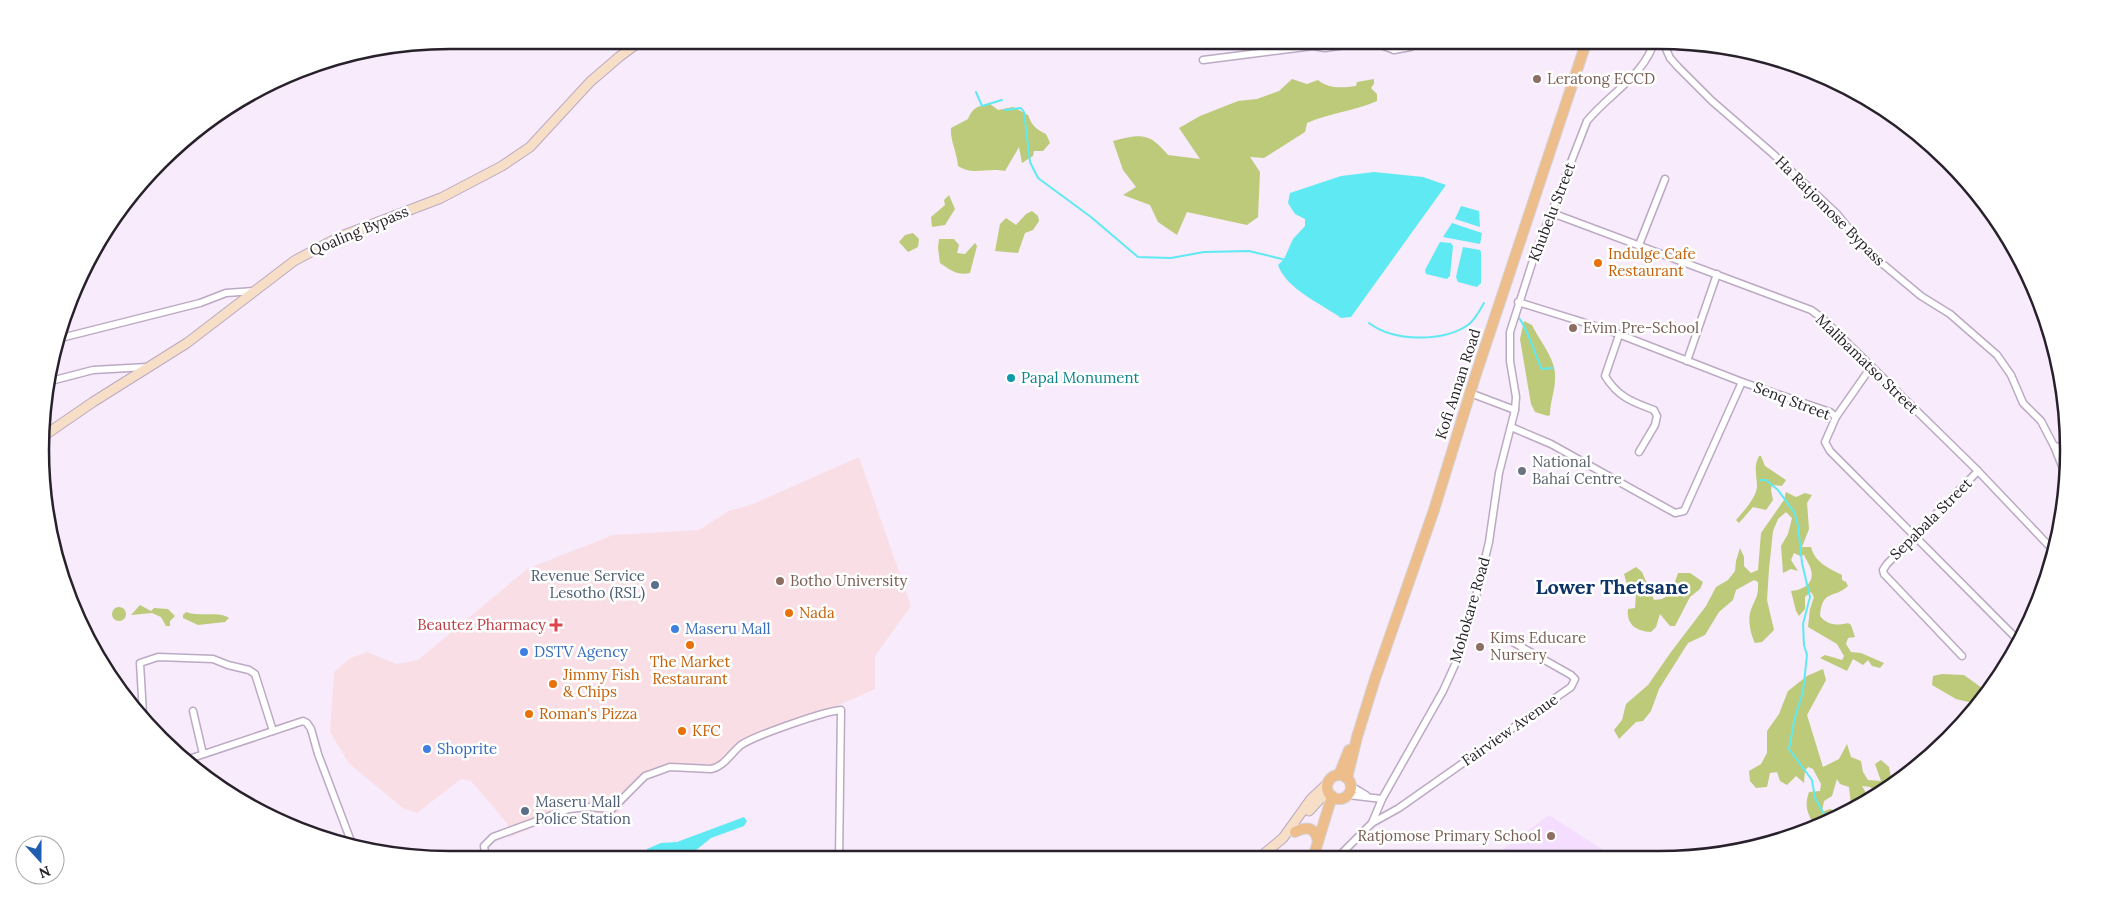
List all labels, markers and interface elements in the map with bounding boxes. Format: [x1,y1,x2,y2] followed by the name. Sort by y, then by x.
[1547,69,1655,88] place label: Leratong ECCD
[1531,73,1543,85] marker: Leratong ECCD
[1771,152,1889,270] street label: Ha Ratjomose Bypass
[1524,159,1579,264] street label: Khubelu Street
[306,201,411,260] street label: Qoaling Bypass
[1608,244,1696,280] place label: Indulge Cafe Restaurant
[1592,257,1604,269] marker: Indulge Cafe Restaurant
[1812,310,1923,418] street label: Malibamatso Street
[1583,318,1699,337] place label: Evim Pre-School
[1567,322,1579,334] marker: Evim Pre-School
[1431,326,1484,442] street label: Kofi Annan Road
[1021,368,1139,387] place label: Papal Monument
[1005,372,1017,384] marker: Papal Monument
[1751,377,1834,424] street label: Senq Street
[1532,452,1622,488] place label: National Bahaí Centre
[1516,465,1528,477] marker: National Bahaí Centre
[1886,474,1976,564] street label: Sepabala Street
[1445,555,1494,665] street label: Mohokare Road
[531,566,645,603] place label: Revenue Service Lesotho (RSL)
[790,571,908,590] place label: Botho University
[1535,574,1689,599] district label: Lower Thetsane
[774,575,786,587] marker: Botho University
[649,579,661,591] marker: Revenue Service Lesotho (RSL)
[799,603,835,622] place label: Nada
[783,607,795,619] marker: Nada
[417,615,546,634] place label: Beautez Pharmacy
[550,619,562,631] marker: Beautez Pharmacy
[685,619,771,638] place label: Maseru Mall
[669,623,681,635] marker: Maseru Mall
[1490,628,1586,664] place label: Kims Educare Nursery
[684,639,696,651] marker: The Market Restaurant
[1474,641,1486,653] marker: Kims Educare Nursery
[534,642,628,661] place label: DSTV Agency
[518,646,530,658] marker: DSTV Agency
[650,652,730,688] place label: The Market Restaurant
[562,665,640,701] place label: Jimmy Fish & Chips
[547,678,559,690] marker: Jimmy Fish & Chips
[1458,689,1561,770] street label: Fairview Avenue
[539,704,638,723] place label: Roman's Pizza
[523,708,535,720] marker: Roman's Pizza
[692,721,721,740] place label: KFC
[676,725,688,737] marker: KFC
[437,739,497,758] place label: Shoprite
[421,743,433,755] marker: Shoprite
[535,792,631,828] place label: Maseru Mall Police Station
[519,805,531,817] marker: Maseru Mall Police Station
[1358,826,1541,845] place label: Ratjomose Primary School
[1545,830,1557,842] marker: Ratjomose Primary School
[15,835,65,885] north arrow
[36,862,53,883] text: N

